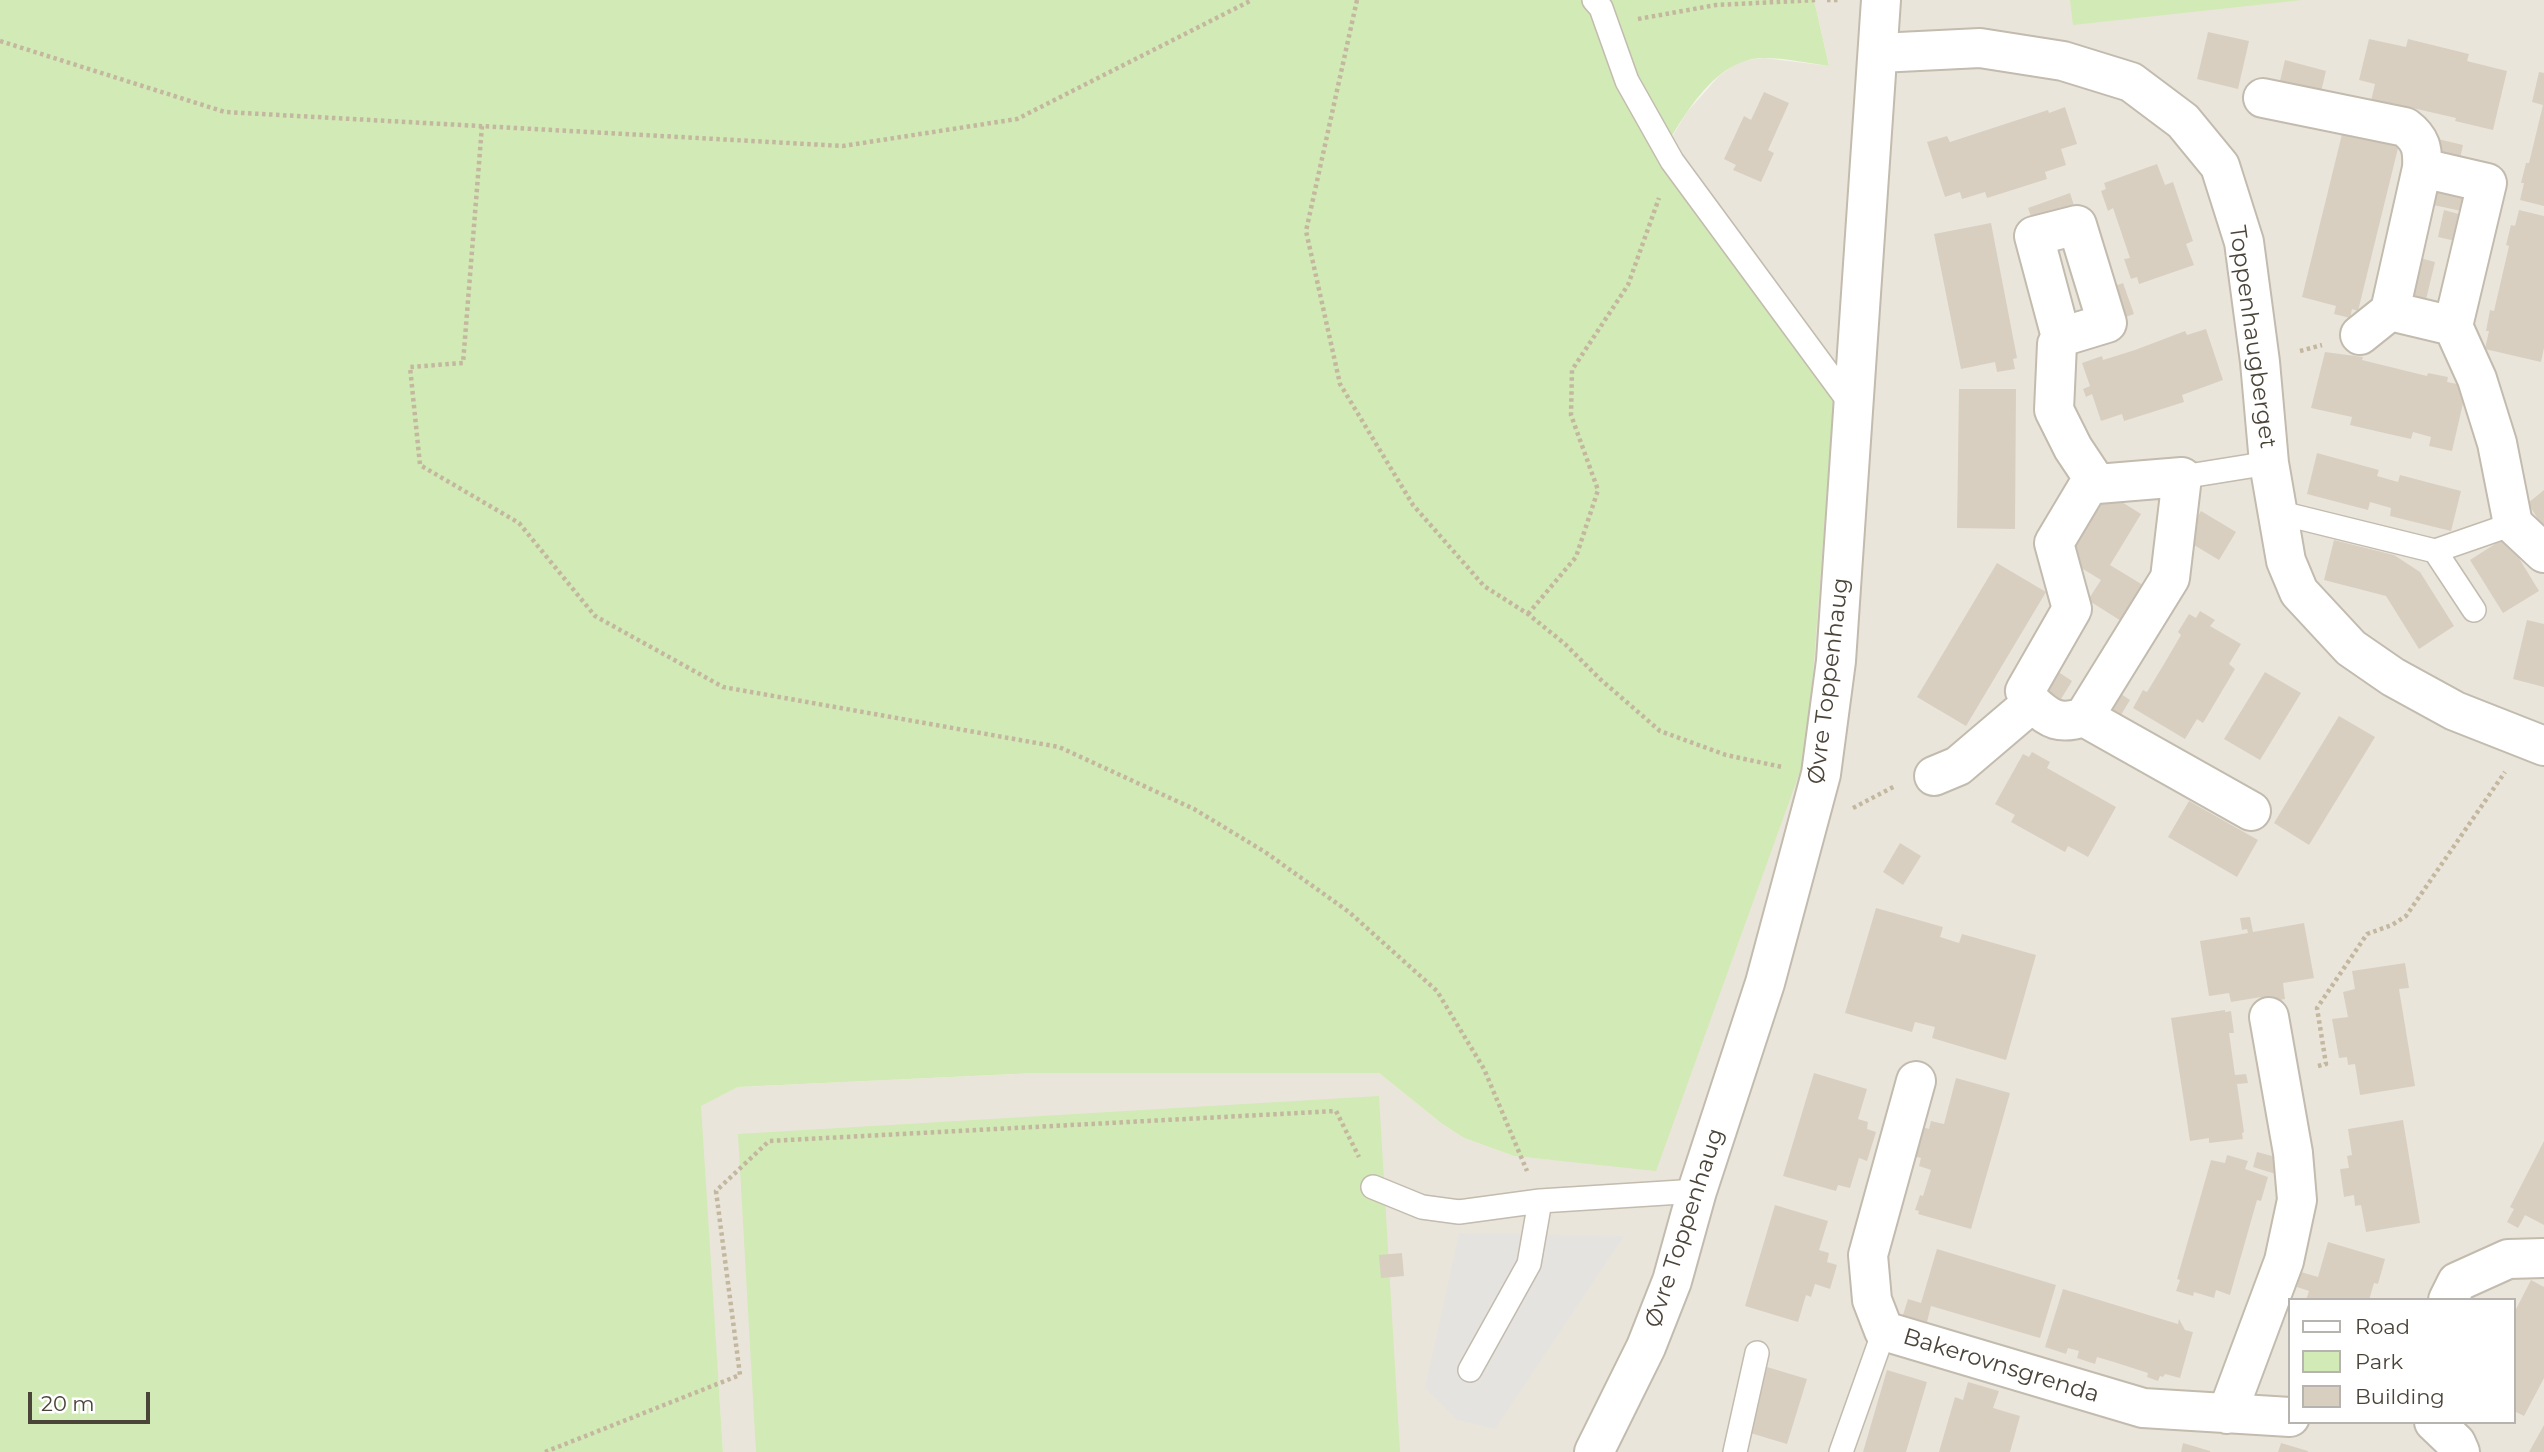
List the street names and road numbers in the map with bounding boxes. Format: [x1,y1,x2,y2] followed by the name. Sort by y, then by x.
[2223,224,2281,450] street label: Toppenhaugberget
[1803,576,1855,786] street label: Øvre Toppenhaug
[1640,1125,1730,1331] street label: Øvre Toppenhaug
[1900,1323,2102,1409] street label: Bakerovnsgrenda

